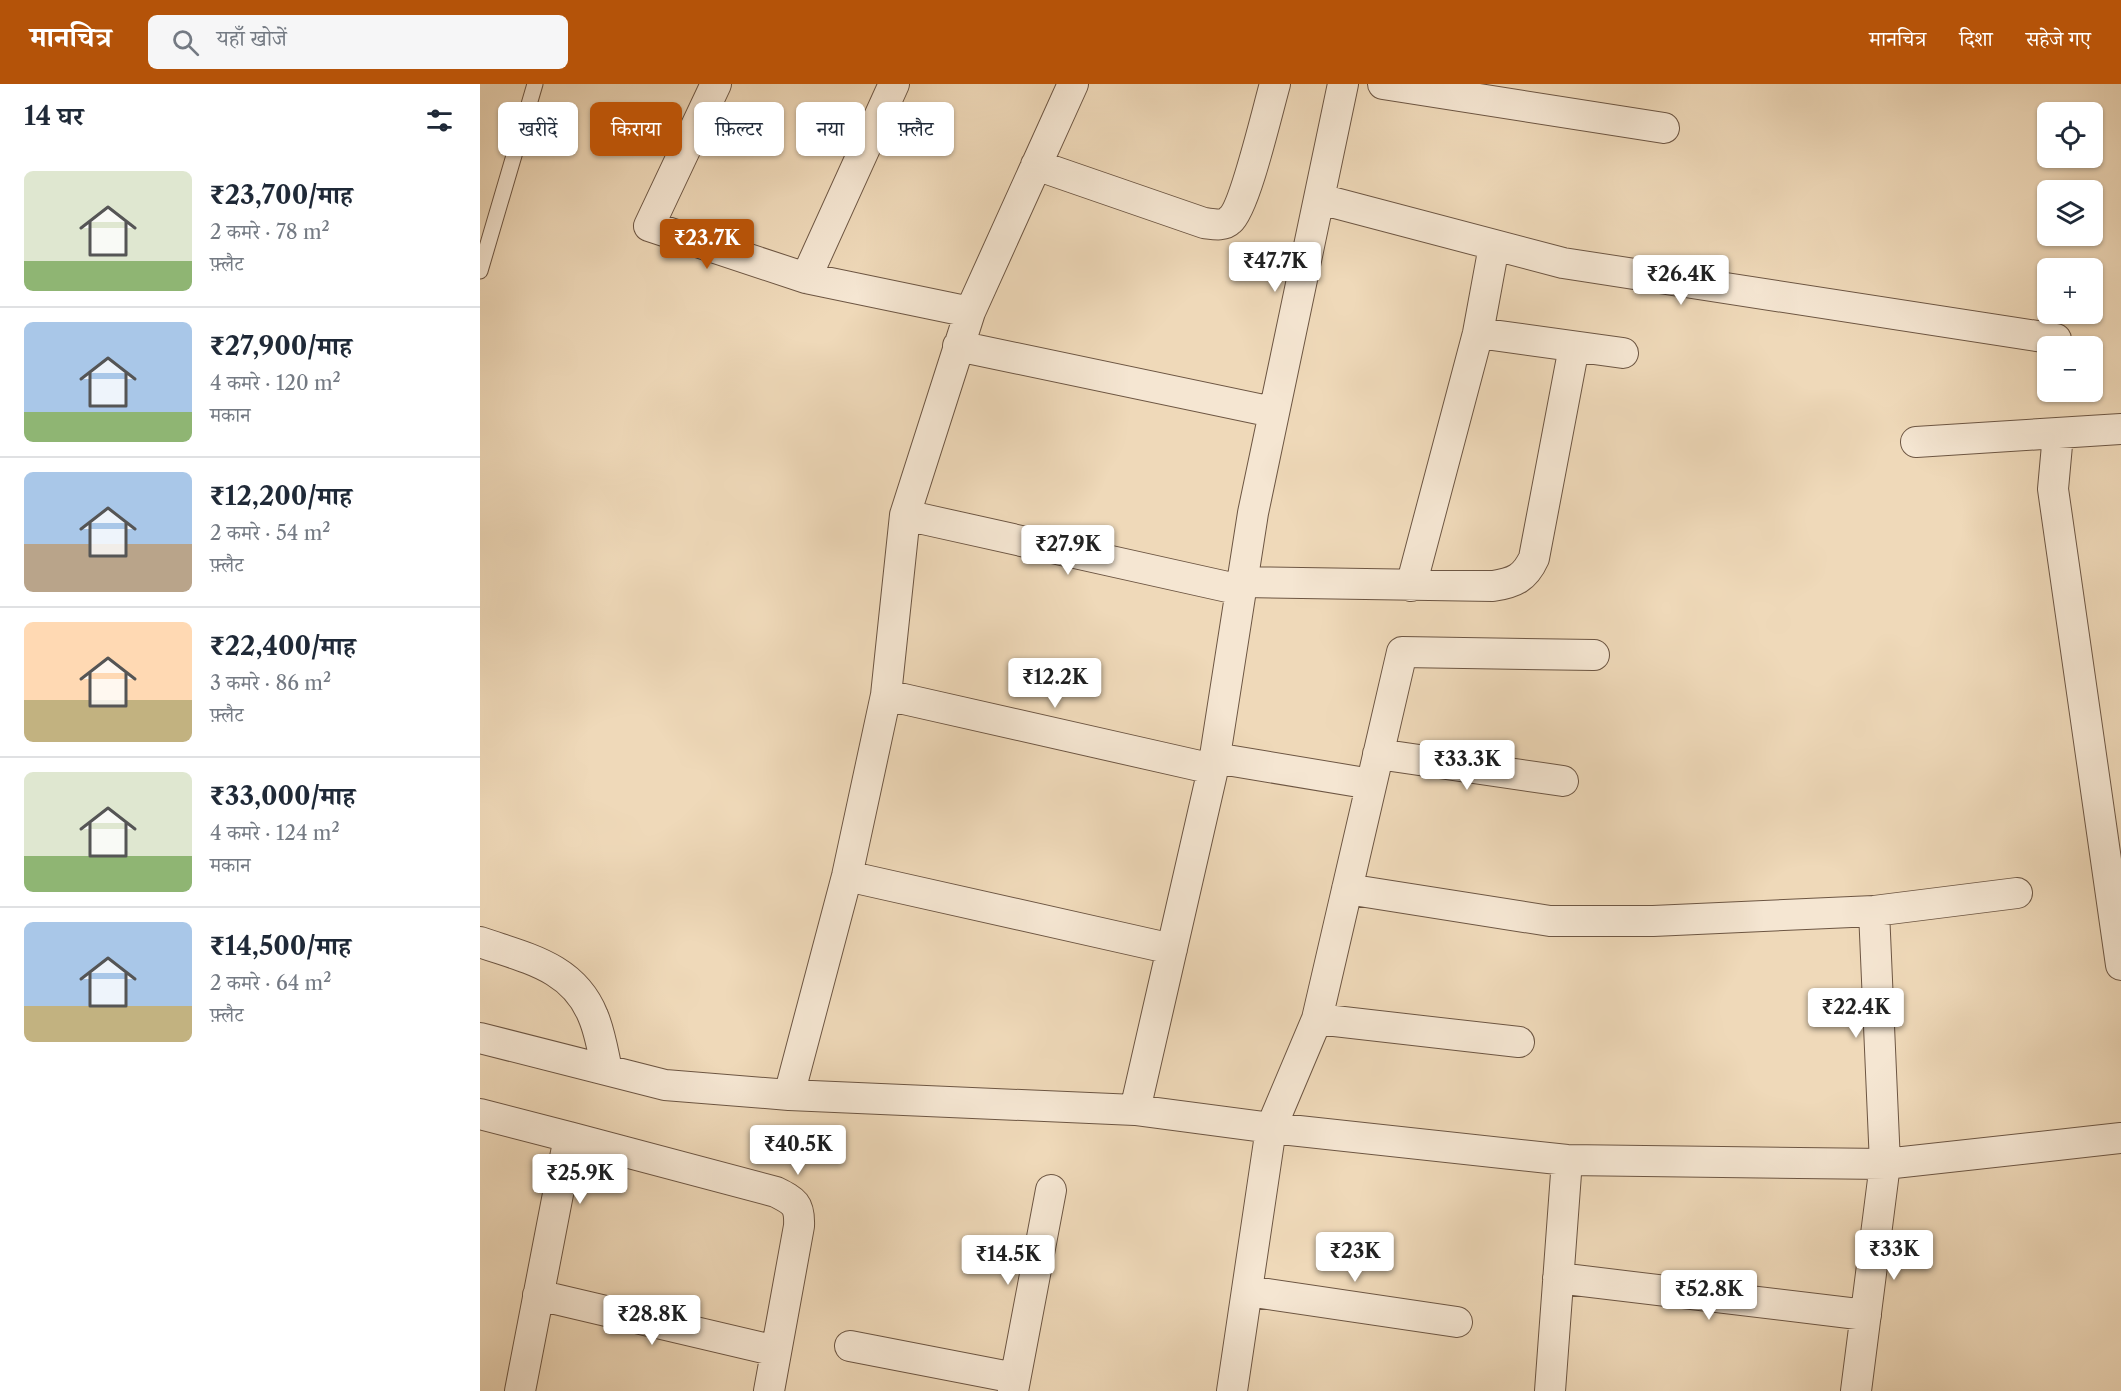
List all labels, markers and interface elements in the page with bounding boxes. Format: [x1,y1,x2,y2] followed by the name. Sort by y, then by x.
[148,15,568,69] search box
[30,20,112,54] text: मानचित्र
[217,25,287,52] text: यहाँ खोजें
[169,26,202,59] icon: search
[1869,26,1926,51] text: मानचित्र
[1959,26,1993,51] text: दिशा
[2026,26,2091,51] text: सहेजे गए
[24,100,83,132] text: 14 घर
[498,102,578,156] chip: खरीदें
[590,102,682,156] chip: किराया
[694,102,784,156] chip: फ़िल्टर
[796,102,865,156] chip: नया
[877,102,954,156] chip: फ़्लैट
[2037,102,2103,402] map controls
[2037,102,2103,168] button: locate
[423,104,456,137] icon: filters
[210,179,353,211] text: ₹23,700/माह
[2037,180,2103,246] button: layers
[72,195,144,267] icon: home
[658,219,756,270] pin: ₹23.7K
[210,220,330,244] text: 2 कमरे · 78 m²
[674,226,740,250] text: ₹23.7K
[1226,242,1324,293] pin: ₹47.7K
[1243,249,1307,273] text: ₹47.7K
[210,252,243,276] text: फ़्लैट
[1632,255,1730,306] pin: ₹26.4K
[2037,258,2103,324] button: +
[1647,262,1715,286] text: ₹26.4K
[210,330,352,362] text: ₹27,900/माह
[2037,336,2103,402] button: −
[72,346,144,418] icon: home
[210,371,341,395] text: 4 कमरे · 120 m²
[210,403,251,427] text: मकान
[210,480,352,512] text: ₹12,200/माह
[72,496,144,568] icon: home
[210,521,330,545] text: 2 कमरे · 54 m²
[1019,525,1117,576] pin: ₹27.9K
[1035,532,1101,556] text: ₹27.9K
[210,553,243,577] text: फ़्लैट
[210,630,356,662] text: ₹22,400/माह
[72,646,144,718] icon: home
[1006,658,1104,709] pin: ₹12.2K
[1022,665,1088,689] text: ₹12.2K
[210,671,331,695] text: 3 कमरे · 86 m²
[210,703,243,727] text: फ़्लैट
[1418,740,1516,791] pin: ₹33.3K
[1434,747,1500,771] text: ₹33.3K
[210,780,355,812] text: ₹33,000/माह
[72,796,144,868] icon: home
[210,821,340,845] text: 4 कमरे · 124 m²
[210,853,251,877] text: मकान
[210,930,351,962] text: ₹14,500/माह
[72,946,144,1018] icon: home
[210,971,331,995] text: 2 कमरे · 64 m²
[1807,988,1905,1039] pin: ₹22.4K
[1822,995,1890,1019] text: ₹22.4K
[210,1003,243,1027] text: फ़्लैट
[749,1125,847,1176] pin: ₹40.5K
[764,1132,832,1156] text: ₹40.5K
[531,1154,629,1205] pin: ₹25.9K
[546,1161,614,1185] text: ₹25.9K
[1858,1230,1930,1281] pin: ₹33K
[1319,1232,1391,1283] pin: ₹23K
[959,1235,1057,1286] pin: ₹14.5K
[1869,1237,1919,1261] text: ₹33K
[1330,1239,1380,1263] text: ₹23K
[976,1242,1040,1266] text: ₹14.5K
[1660,1270,1758,1321] pin: ₹52.8K
[1675,1277,1743,1301] text: ₹52.8K
[603,1295,701,1346] pin: ₹28.8K
[617,1302,687,1326] text: ₹28.8K

